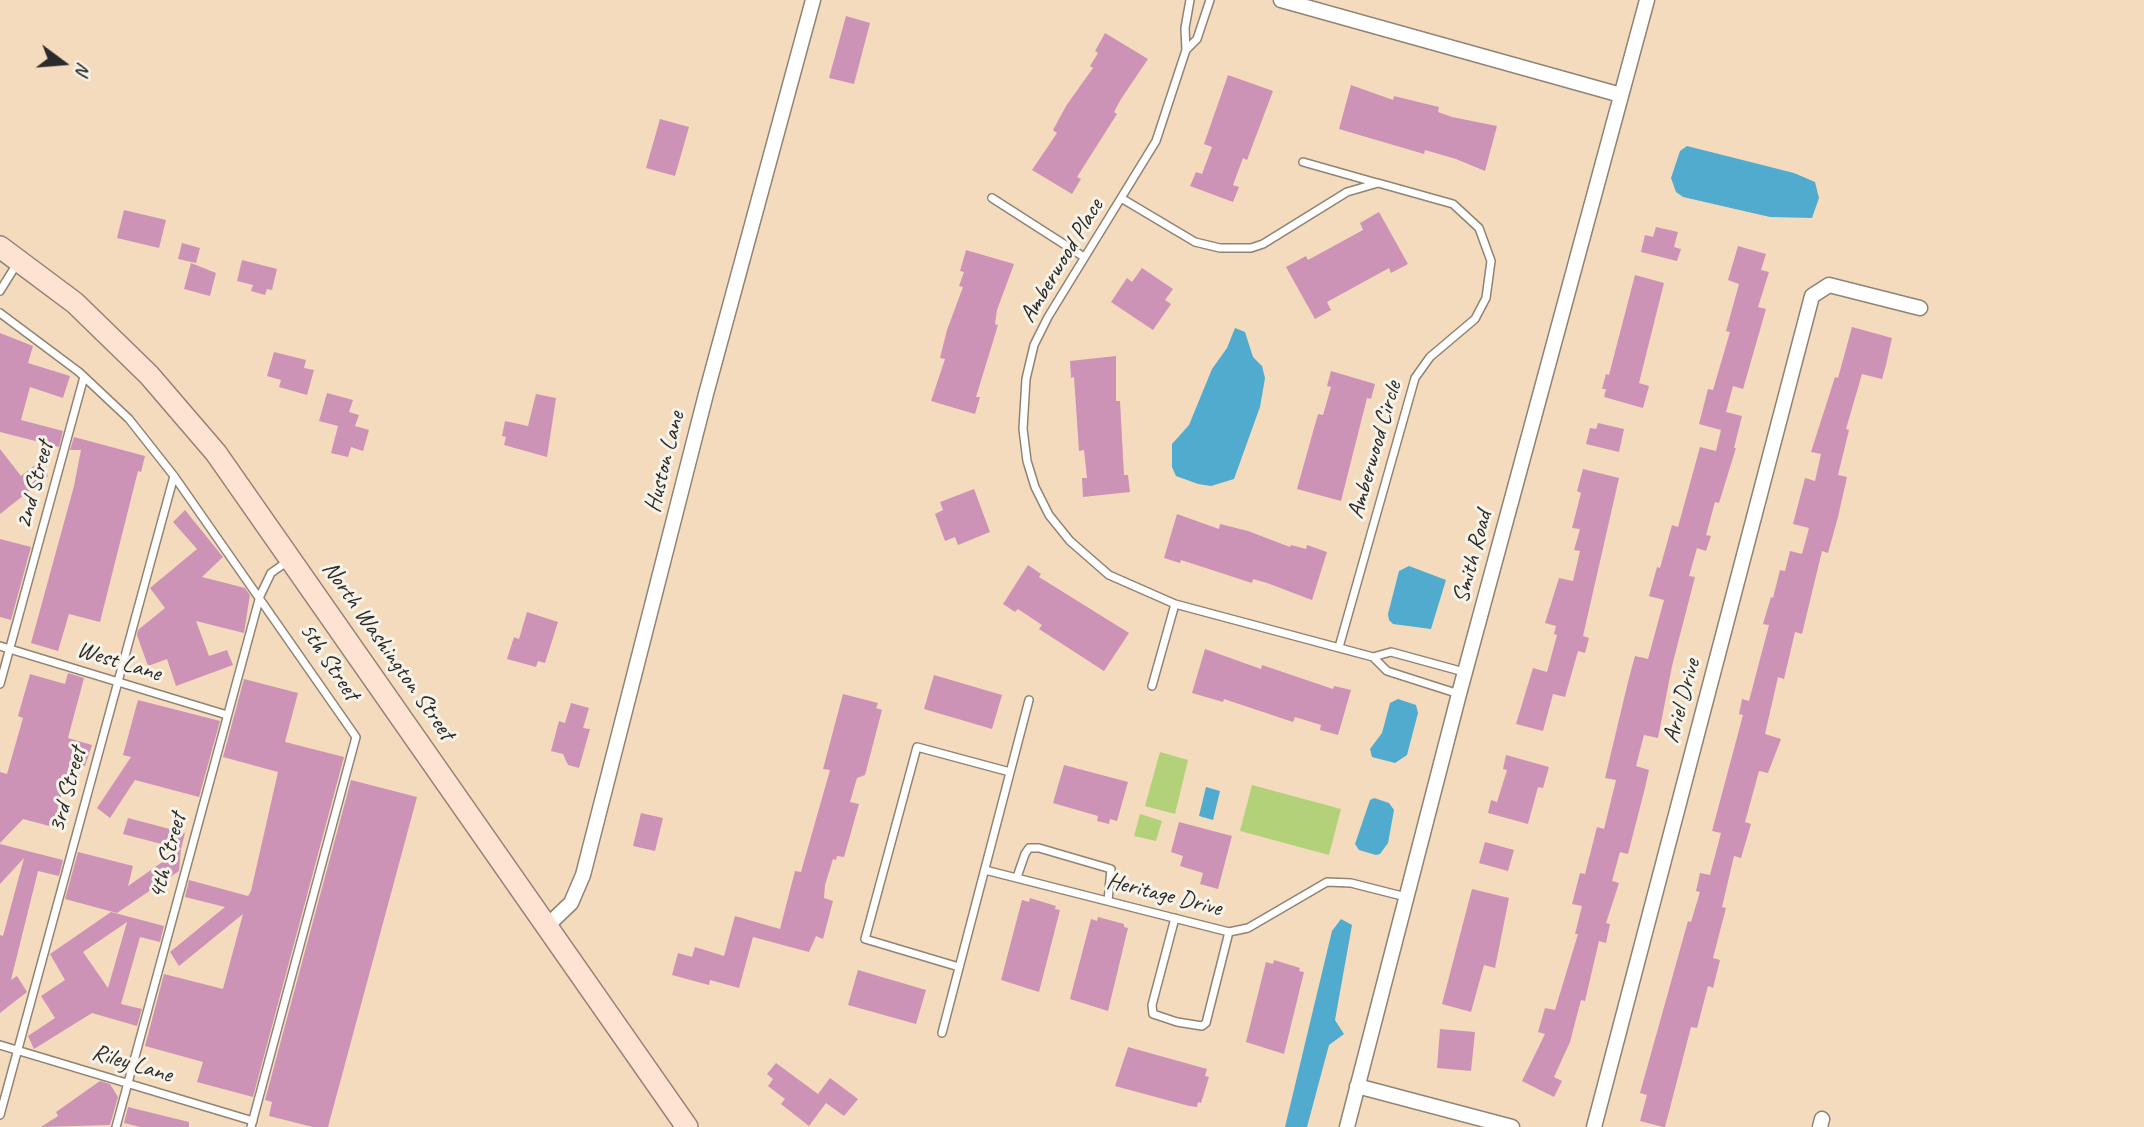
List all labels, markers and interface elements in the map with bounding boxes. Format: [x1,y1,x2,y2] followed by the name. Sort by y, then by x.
[28,28,98,98] north arrow
[70,60,96,78] text: N
[1014,194,1110,328] street label: Amberwood Place
[1342,378,1408,522] street label: Amberwood Circle
[639,409,691,515] street label: Huston Lane
[10,438,60,532] street label: 2nd Street
[1447,508,1499,606] street label: Smith Road
[315,556,461,746] street label: North Washington Street
[293,618,365,706] street label: 5th Street
[73,636,165,688] street label: West Lane
[1657,656,1707,746] street label: Ariel Drive
[43,744,93,836] street label: 3rd Street
[143,810,193,902] street label: 4th Street
[1104,867,1224,923] street label: Heritage Drive
[88,1038,176,1090] street label: Riley Lane

